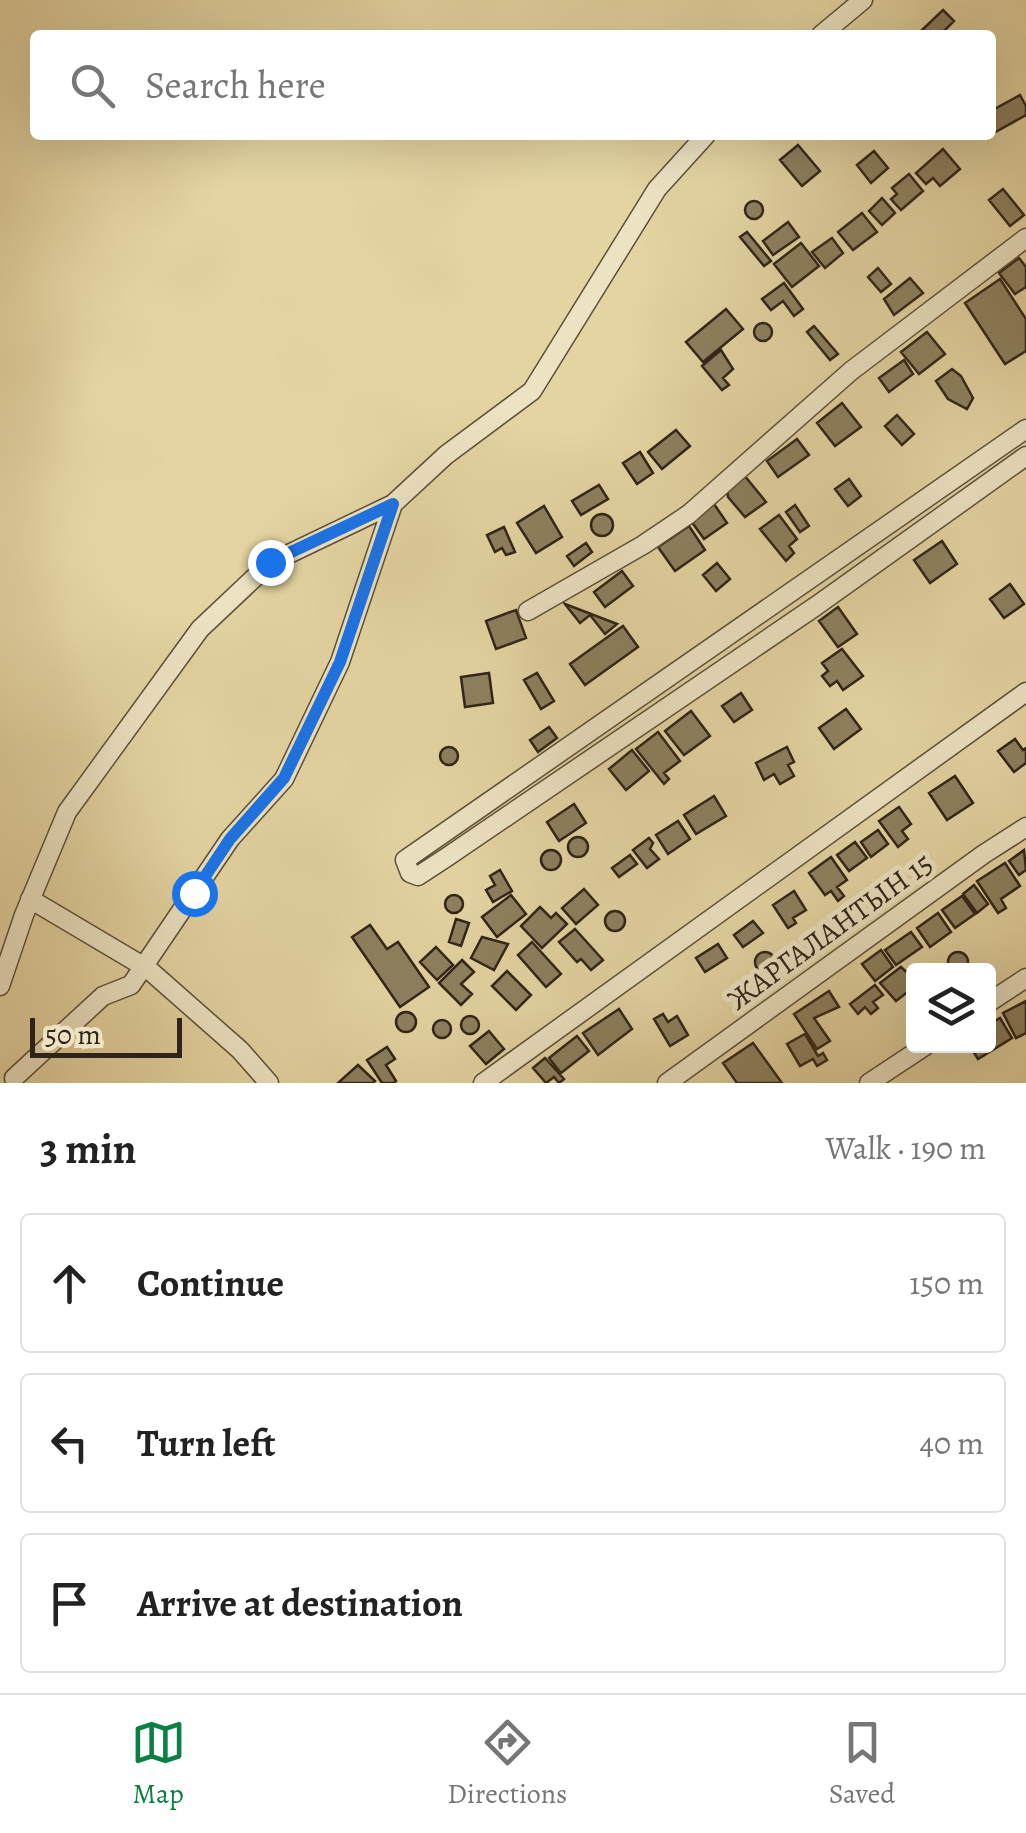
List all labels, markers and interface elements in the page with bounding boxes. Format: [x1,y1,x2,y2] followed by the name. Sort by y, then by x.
[30,30,996,140] search box
[65,58,120,113] icon: search
[145,59,326,111] text: Search here
[248,540,294,586] route end
[719,843,941,1019] street label: ЖАРГАЛАНТЫН 15
[172,871,218,917] route start
[906,963,996,1053] map controls
[906,963,996,1053] button: layers
[30,1013,182,1058] scale bar
[45,1016,101,1054] text: 50 m
[40,1120,136,1177] text: 3 min
[826,1126,986,1170] text: Walk · 190 m
[42,1256,97,1311] icon: ahead
[137,1257,284,1309] text: Continue
[909,1261,984,1305] text: 150 m
[42,1416,97,1471] icon: left
[137,1417,276,1469] text: Turn left
[919,1421,984,1465] text: 40 m
[42,1576,97,1631] icon: arrive
[137,1577,463,1629] text: Arrive at destination
[131,1715,186,1813] tab: Map
[447,1715,567,1813] tab: Directions
[829,1715,895,1813] tab: Saved

